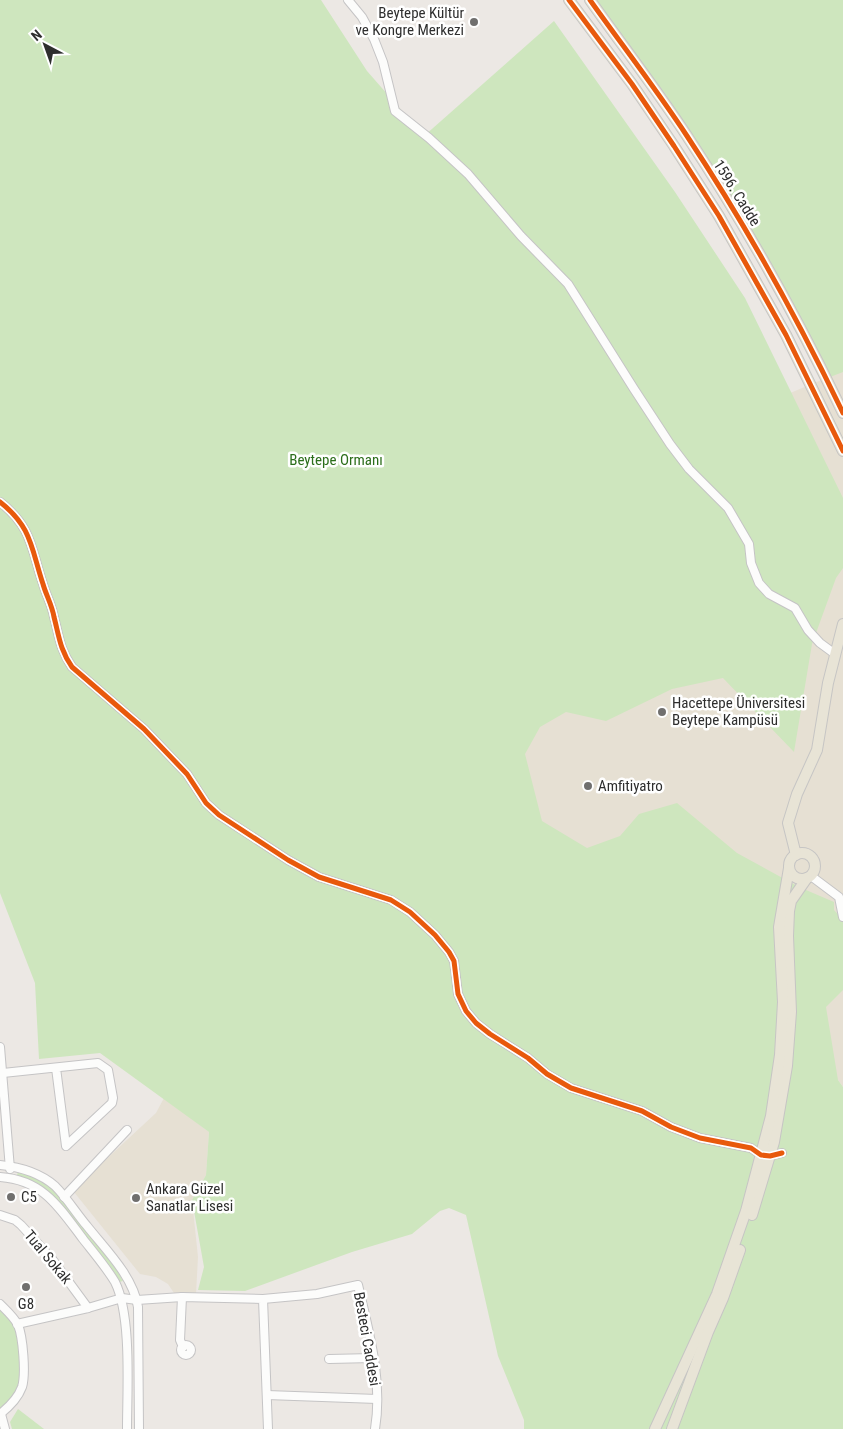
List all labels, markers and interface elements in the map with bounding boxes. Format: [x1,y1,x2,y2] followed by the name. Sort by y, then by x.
[356,4,464,39] place label: Beytepe Kültür ve Kongre Merkezi
[468,16,480,28] marker: Beytepe Kültür ve Kongre Merkezi
[20,20,70,70] north arrow
[28,26,45,44] text: N
[710,157,764,229] street label: 1596. Cadde
[289,451,383,469] park label: Beytepe Ormanı
[672,694,805,729] place label: Hacettepe Üniversitesi Beytepe Kampüsü
[656,706,668,718] marker: Hacettepe Üniversitesi Beytepe Kampüsü
[598,777,663,795] place label: Amfitiyatro
[582,780,594,792] marker: Amfitiyatro
[146,1180,233,1215] place label: Ankara Güzel Sanatlar Lisesi
[21,1188,37,1206] place label: C5
[5,1191,17,1203] marker: C5
[130,1192,142,1204] marker: Ankara Güzel Sanatlar Lisesi
[20,1227,76,1288] street label: Tual Sokak
[20,1281,32,1293] marker: G8
[350,1291,384,1387] street label: Besteci Caddesi
[18,1295,34,1313] place label: G8

